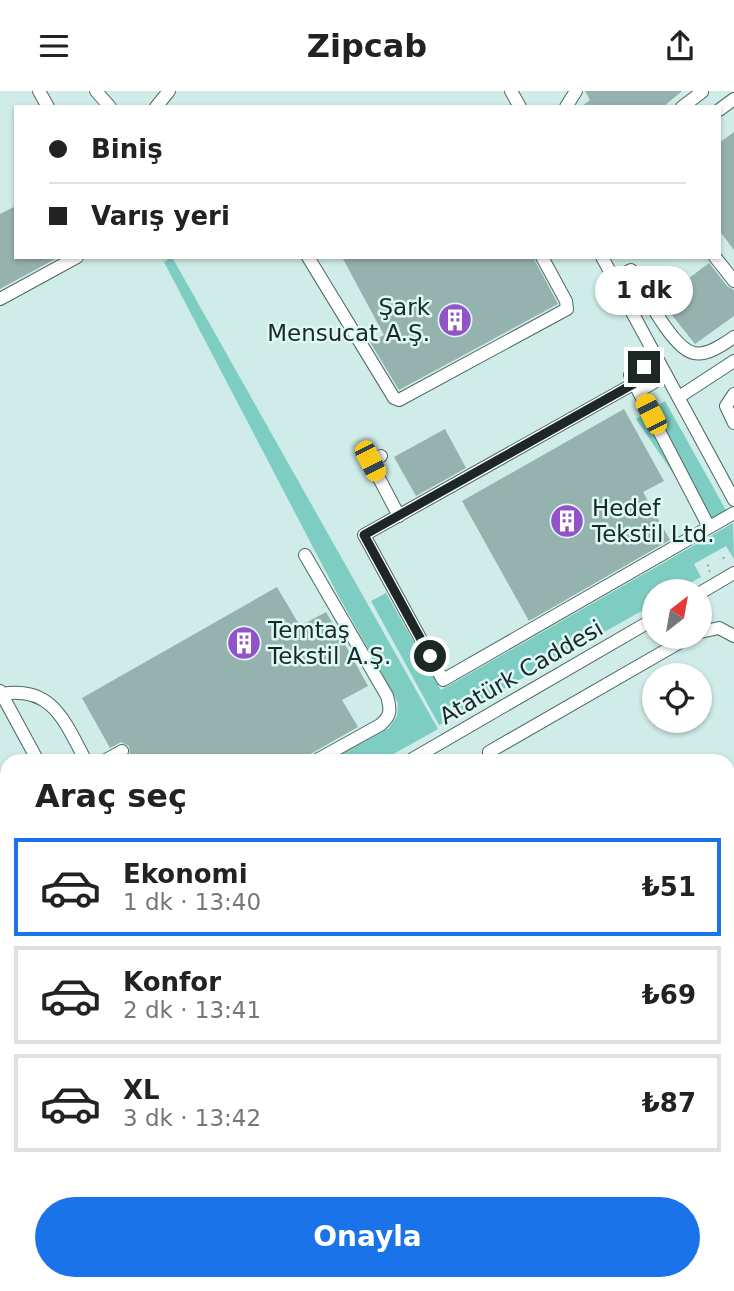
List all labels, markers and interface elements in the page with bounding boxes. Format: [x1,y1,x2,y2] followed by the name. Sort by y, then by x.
[35,27,73,65] icon: menu
[307,27,427,65] text: Zipcab
[661,27,699,65] icon: share
[91,134,163,164] text: Biniş
[91,201,230,231] text: Varış yeri
[595,265,693,315] callout: 1 dk
[616,277,672,303] text: 1 dk
[267,294,431,346] place label: Şark Mensucat A.Ş.
[436,301,474,339] building icon: Şark Mensucat A.Ş.
[628,351,660,383] route end
[633,391,670,437] car
[352,438,389,484] car
[591,495,714,547] place label: Hedef Tekstil Ltd.
[548,502,586,540] building icon: Hedef Tekstil Ltd.
[642,579,712,649] north arrow
[642,579,712,733] map controls
[435,615,607,729] street label: Atatürk Caddesi
[267,617,391,669] place label: Temtaş Tekstil A.Ş.
[225,624,263,662] building icon: Temtaş Tekstil A.Ş.
[414,640,446,672] route start
[642,663,712,733] button: locate
[35,777,187,815] text: Araç seç
[39,856,102,919] icon: car
[123,859,248,889] text: Ekonomi
[642,872,696,902] text: ₺51
[123,889,261,915] text: 1 dk · 13:40
[39,964,102,1027] icon: car
[123,967,221,997] text: Konfor
[642,980,696,1010] text: ₺69
[123,997,261,1023] text: 2 dk · 13:41
[39,1072,102,1135] icon: car
[123,1075,160,1105] text: XL
[642,1088,696,1118] text: ₺87
[123,1105,261,1131] text: 3 dk · 13:42
[35,1197,700,1277] button: Onayla

